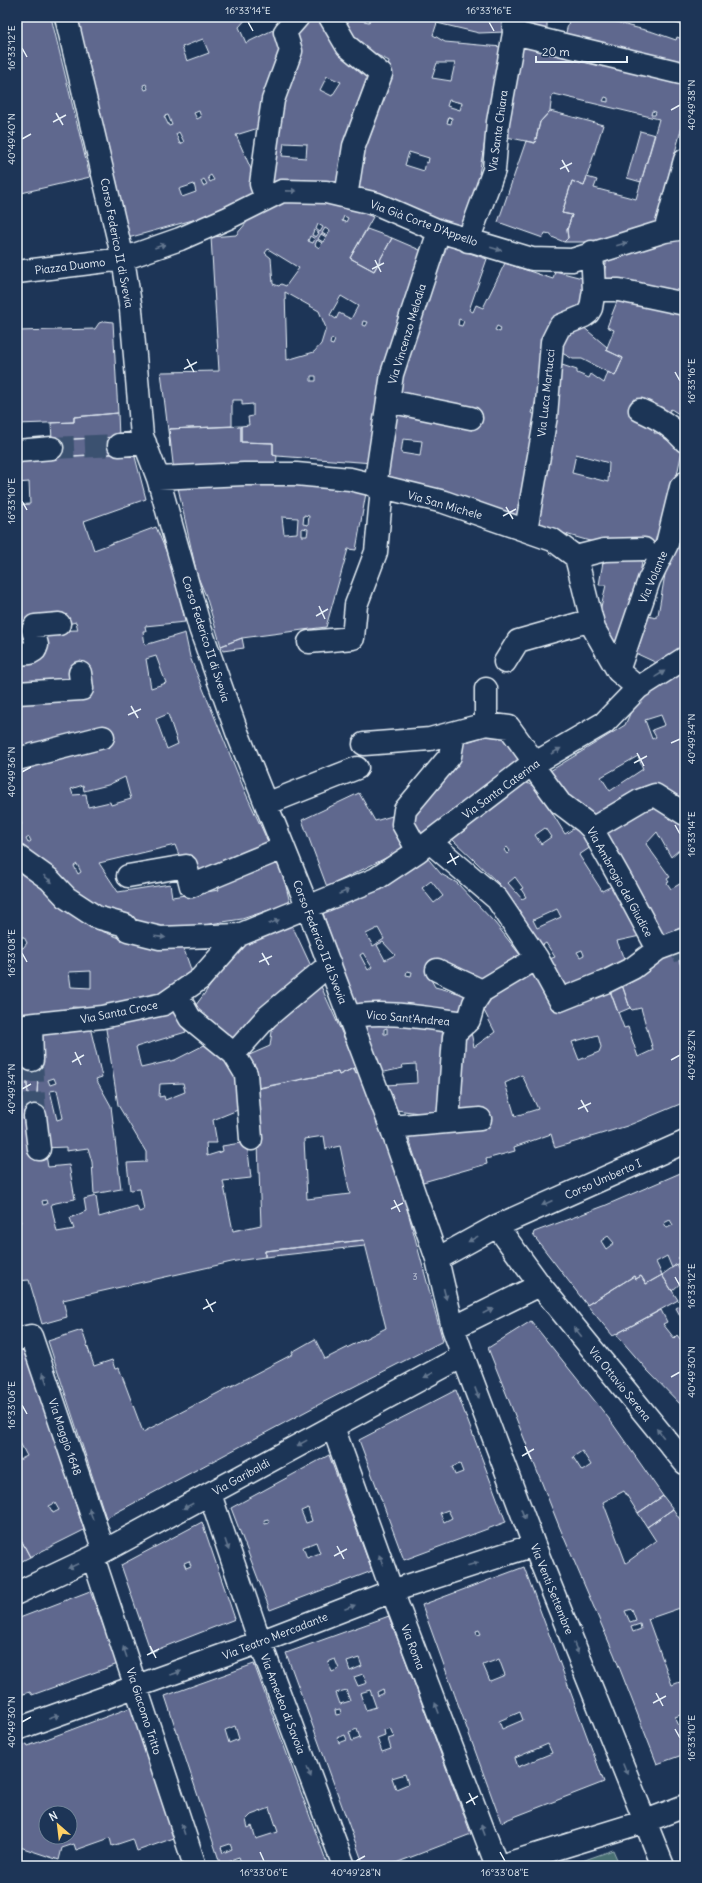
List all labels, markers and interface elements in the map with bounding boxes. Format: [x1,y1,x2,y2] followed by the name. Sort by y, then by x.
[225,4,271,17] text: 16°33'14"E
[466,4,512,17] text: 16°33'16"E
[5,25,18,71] text: 16°33'12"E
[536,38,627,64] scale bar
[542,44,570,59] text: 20 m
[685,80,698,130] text: 40°49'38"N
[485,89,511,173] street label: Via Santa Chiara
[5,113,18,165] text: 40°49'40"N
[98,177,136,309] street label: Corso Federico II di Svevia
[285,188,298,194] one-way arrow
[368,197,480,249] street label: Via Già Corte D'Appello
[616,241,628,247] one-way arrow
[154,243,166,249] one-way arrow
[490,246,502,252] one-way arrow
[34,255,106,277] street label: Piazza Duomo
[385,282,429,386] street label: Via Vincenzo Melodia
[534,348,558,438] street label: Via Luca Martucci
[685,358,698,404] text: 16°33'16"E
[5,478,18,524] text: 16°33'10"E
[406,488,484,522] street label: Via San Michele
[636,549,670,605] street label: Via Volante
[179,574,233,704] street label: Corso Federico II di Svevia
[655,670,665,678] one-way arrow
[685,714,698,764] text: 40°49'34"N
[5,747,18,797] text: 40°49'36"N
[550,747,562,754] one-way arrow
[460,756,542,822] street label: Via Santa Caterina
[685,811,698,857] text: 16°33'14"E
[584,825,656,939] street label: Via Ambrogio del Giudice
[43,874,54,883] one-way arrow
[290,878,350,1006] street label: Corso Federico II di Svevia
[339,889,351,895] one-way arrow
[268,918,280,924] one-way arrow
[5,929,18,977] text: 16°33'08"E
[154,934,166,940] one-way arrow
[79,998,159,1026] street label: Via Santa Croce
[366,1007,450,1029] street label: Vico Sant'Andrea
[685,1030,698,1080] text: 40°49'32"N
[5,1064,18,1114] text: 40°49'34"N
[562,1156,644,1202] street label: Corso Umberto I
[540,1201,552,1207] one-way arrow
[467,1236,479,1243] one-way arrow
[685,1263,698,1309] text: 16°33'12"E
[412,1271,418,1282] house number: 3
[442,1288,448,1300] one-way arrow
[483,1308,494,1314] one-way arrow
[573,1327,582,1338] one-way arrow
[586,1344,654,1424] street label: Via Ottavio Serena
[685,1346,698,1398] text: 40°49'30"N
[42,1371,48,1383] one-way arrow
[423,1371,435,1378] one-way arrow
[5,1381,18,1429] text: 16°33'06"E
[474,1387,480,1399] one-way arrow
[45,1397,85,1477] street label: Via Maggio 1648
[656,1427,665,1438] one-way arrow
[296,1440,308,1447] one-way arrow
[210,1456,272,1498] street label: Via Garibaldi
[182,1503,194,1509] one-way arrow
[88,1508,94,1520] one-way arrow
[520,1509,526,1521] one-way arrow
[224,1539,230,1551] one-way arrow
[527,1542,577,1637] street label: Via Venti Settembre
[378,1554,384,1566] one-way arrow
[467,1561,479,1567] one-way arrow
[68,1563,79,1569] one-way arrow
[345,1603,357,1609] one-way arrow
[220,1609,330,1663] street label: Via Teatro Mercadante
[398,1622,428,1672] street label: Via Roma
[573,1643,579,1654] one-way arrow
[122,1646,128,1658] one-way arrow
[257,1652,309,1756] street label: Via Amedeo di Savoia
[123,1666,165,1756] street label: Via Giacomo Tritto
[171,1670,183,1676] one-way arrow
[5,1696,18,1748] text: 40°49'30"N
[433,1702,439,1714] one-way arrow
[48,1713,60,1719] one-way arrow
[685,1715,698,1761] text: 16°33'10"E
[622,1763,628,1775] one-way arrow
[306,1767,312,1779] one-way arrow
[38,1805,78,1845] north arrow
[47,1808,60,1824] text: N
[179,1823,185,1835] one-way arrow
[480,1823,486,1835] one-way arrow
[240,1866,288,1879] text: 16°33'06"E
[331,1866,381,1879] text: 40°49'28"N
[481,1866,529,1879] text: 16°33'08"E

